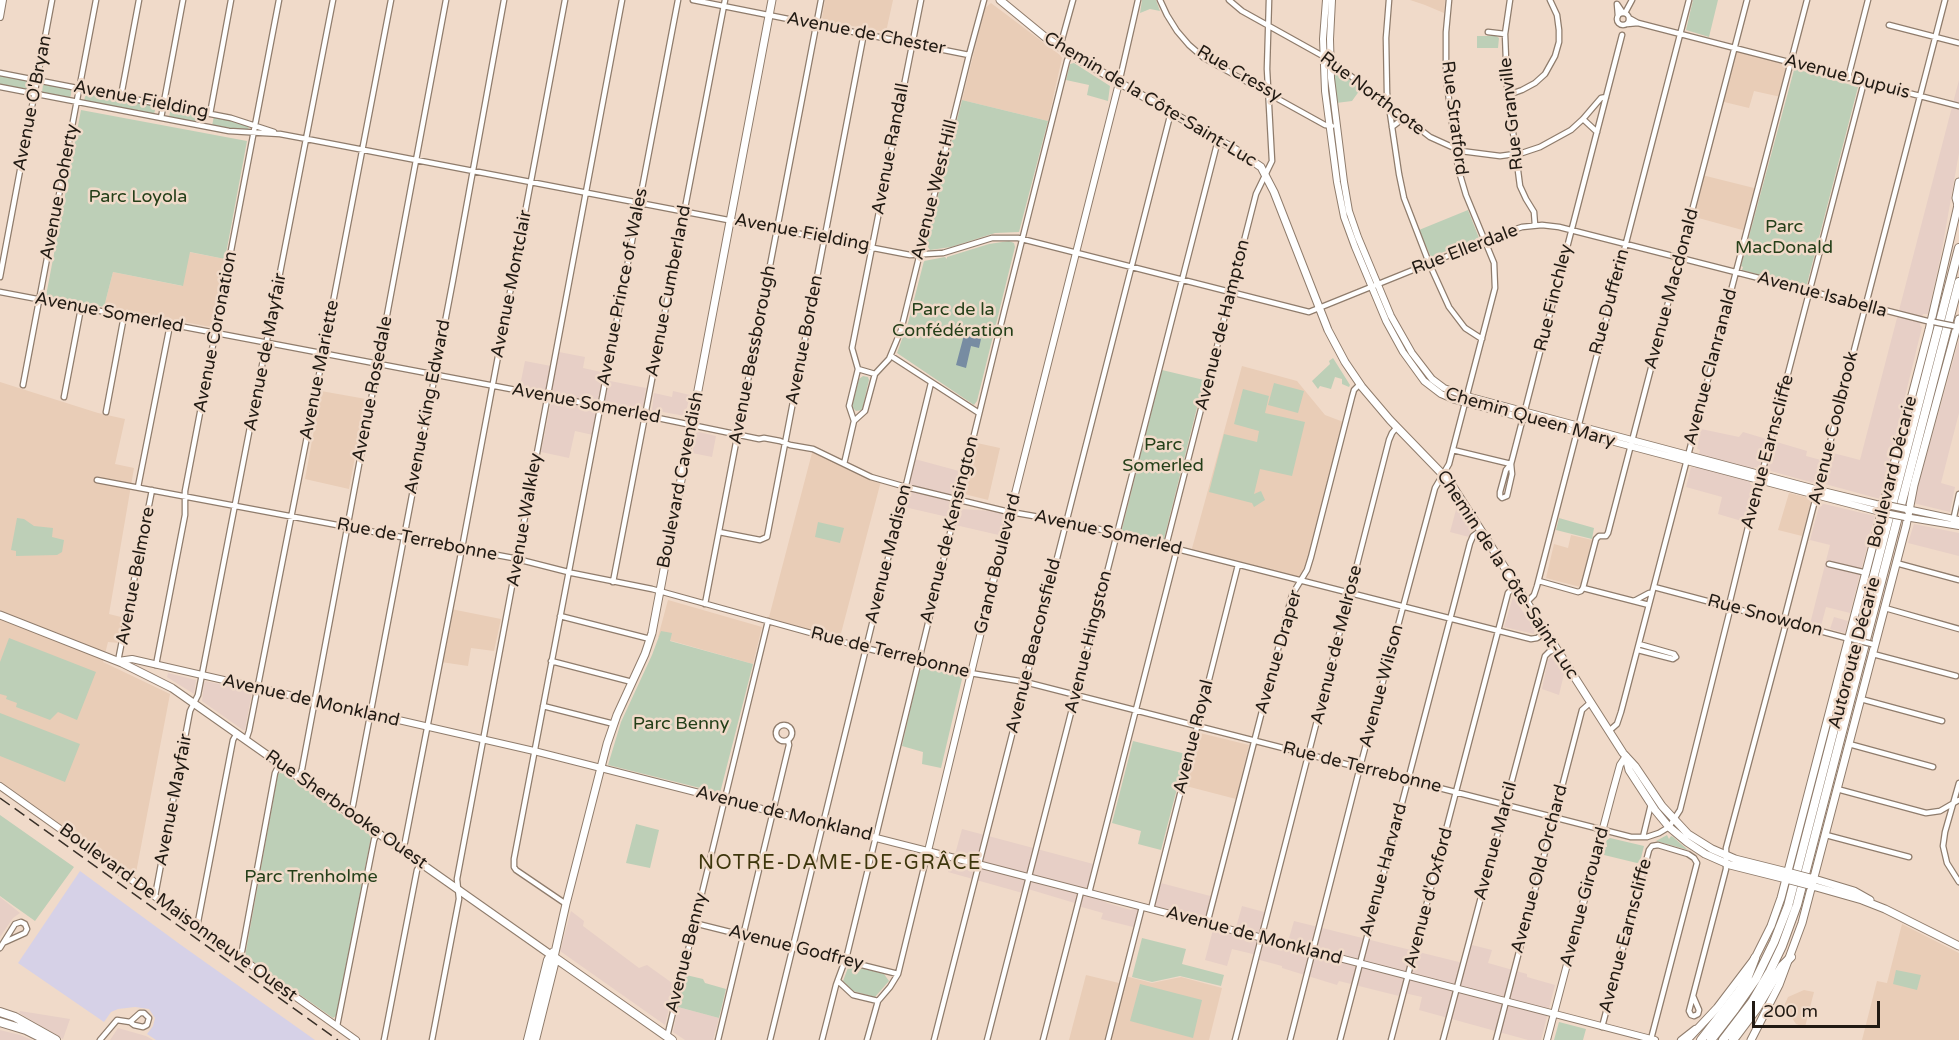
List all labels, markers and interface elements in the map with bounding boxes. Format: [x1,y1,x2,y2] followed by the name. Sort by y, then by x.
[785,8,947,60] street label: Avenue de Chester
[1040,28,1260,172] street label: Chemin de la Côte-Saint-Luc
[9,33,57,173] street label: Avenue O'Bryan
[1193,41,1285,107] street label: Rue Cressy
[1315,48,1429,140] street label: Rue Northcote
[1782,50,1912,104] street label: Avenue Dupuis
[1495,57,1529,171] street label: Rue Granville
[1436,60,1472,176] street label: Rue Stratford
[72,76,210,124] street label: Avenue Fielding
[868,81,914,217] street label: Avenue Randall
[907,118,963,262] street label: Avenue West Hill
[36,122,84,262] street label: Avenue Doherty
[89,186,187,208] park label: Parc Loyola
[593,186,653,388] street label: Avenue Prince of Wales
[642,203,696,379] street label: Avenue Cumberland
[1640,206,1704,372] street label: Avenue Macdonald
[487,208,537,360] street label: Avenue Montclair
[733,209,871,257] street label: Avenue Fielding
[1735,216,1833,258] park label: Parc MacDonald
[1409,220,1521,280] street label: Rue Ellerdale
[1191,237,1255,413] street label: Avenue de Hampton
[1530,242,1578,354] street label: Rue Finchley
[1585,247,1635,357] street label: Rue Dufferin
[190,249,242,415] street label: Avenue Coronation
[725,264,781,446] street label: Avenue Bessborough
[1755,267,1889,323] street label: Avenue Isabella
[240,271,292,433] street label: Avenue de Mayfair
[782,273,828,407] street label: Avenue Borden
[1680,286,1742,448] street label: Avenue Clanranald
[33,288,185,338] street label: Avenue Somerled
[296,298,344,442] street label: Avenue Mariette
[892,299,1014,342] park label: Parc de la Confédération
[348,314,398,464] street label: Avenue Rosedale
[400,318,456,496] street label: Avenue King Edward
[1804,349,1864,507] street label: Avenue Coolbrook
[1737,372,1799,532] street label: Avenue Earnscliffe
[510,379,662,429] street label: Avenue Somerled
[1443,383,1617,453] street label: Chemin Queen Mary
[653,390,709,570] street label: Boulevard Cavendish
[1864,394,1922,550] street label: Boulevard Décarie
[916,434,984,626] street label: Avenue de Kensington
[1122,434,1204,476] park label: Parc Somerled
[503,452,547,588] street label: Avenue Walkley
[1431,467,1583,683] street label: Chemin de la Côte-Saint-Luc
[861,482,917,626] street label: Avenue Madison
[970,492,1026,636] street label: Grand Boulevard
[112,505,160,647] street label: Avenue Belmore
[1032,506,1184,560] street label: Avenue Somerled
[335,514,499,566] street label: Rue de Terrebonne
[1002,556,1066,736] street label: Avenue Beaconsfield
[1307,563,1367,727] street label: Avenue de Melrose
[1061,568,1117,716] street label: Avenue Hingston
[1824,575,1886,731] street label: Autoroute Décarie
[1251,588,1307,716] street label: Avenue Draper
[1705,590,1825,642] street label: Rue Snowdon
[1355,622,1409,750] street label: Avenue Wilson
[808,623,972,683] street label: Rue de Terrebonne
[220,670,402,732] street label: Avenue de Monkland
[1169,678,1219,796] street label: Avenue Royal
[633,713,729,735] park label: Parc Benny
[151,732,197,868] street label: Avenue Mayfair
[1280,738,1444,798] street label: Rue de Terrebonne
[261,746,431,874] street label: Rue Sherbrooke Ouest
[1470,779,1522,903] street label: Avenue Marcil
[694,782,874,846] street label: Avenue de Monkland
[1507,782,1573,956] street label: Avenue Old Orchard
[1356,801,1412,939] street label: Avenue Harvard
[55,819,301,1007] street label: Boulevard De Maisonneuve Ouest
[1556,825,1614,969] street label: Avenue Girouard
[1400,826,1458,970] street label: Avenue d'Oxford
[698,852,982,876] district label: NOTRE-DAME-DE-GRÂCE
[1595,856,1657,1016] street label: Avenue Earnscliffe
[244,866,378,888] park label: Parc Trenholme
[662,891,712,1015] street label: Avenue Benny
[1164,902,1344,970] street label: Avenue de Monkland
[726,921,866,975] street label: Avenue Godfrey
[1755,989,1882,1027] scale bar
[1763,1000,1818,1022] text: 200 m

